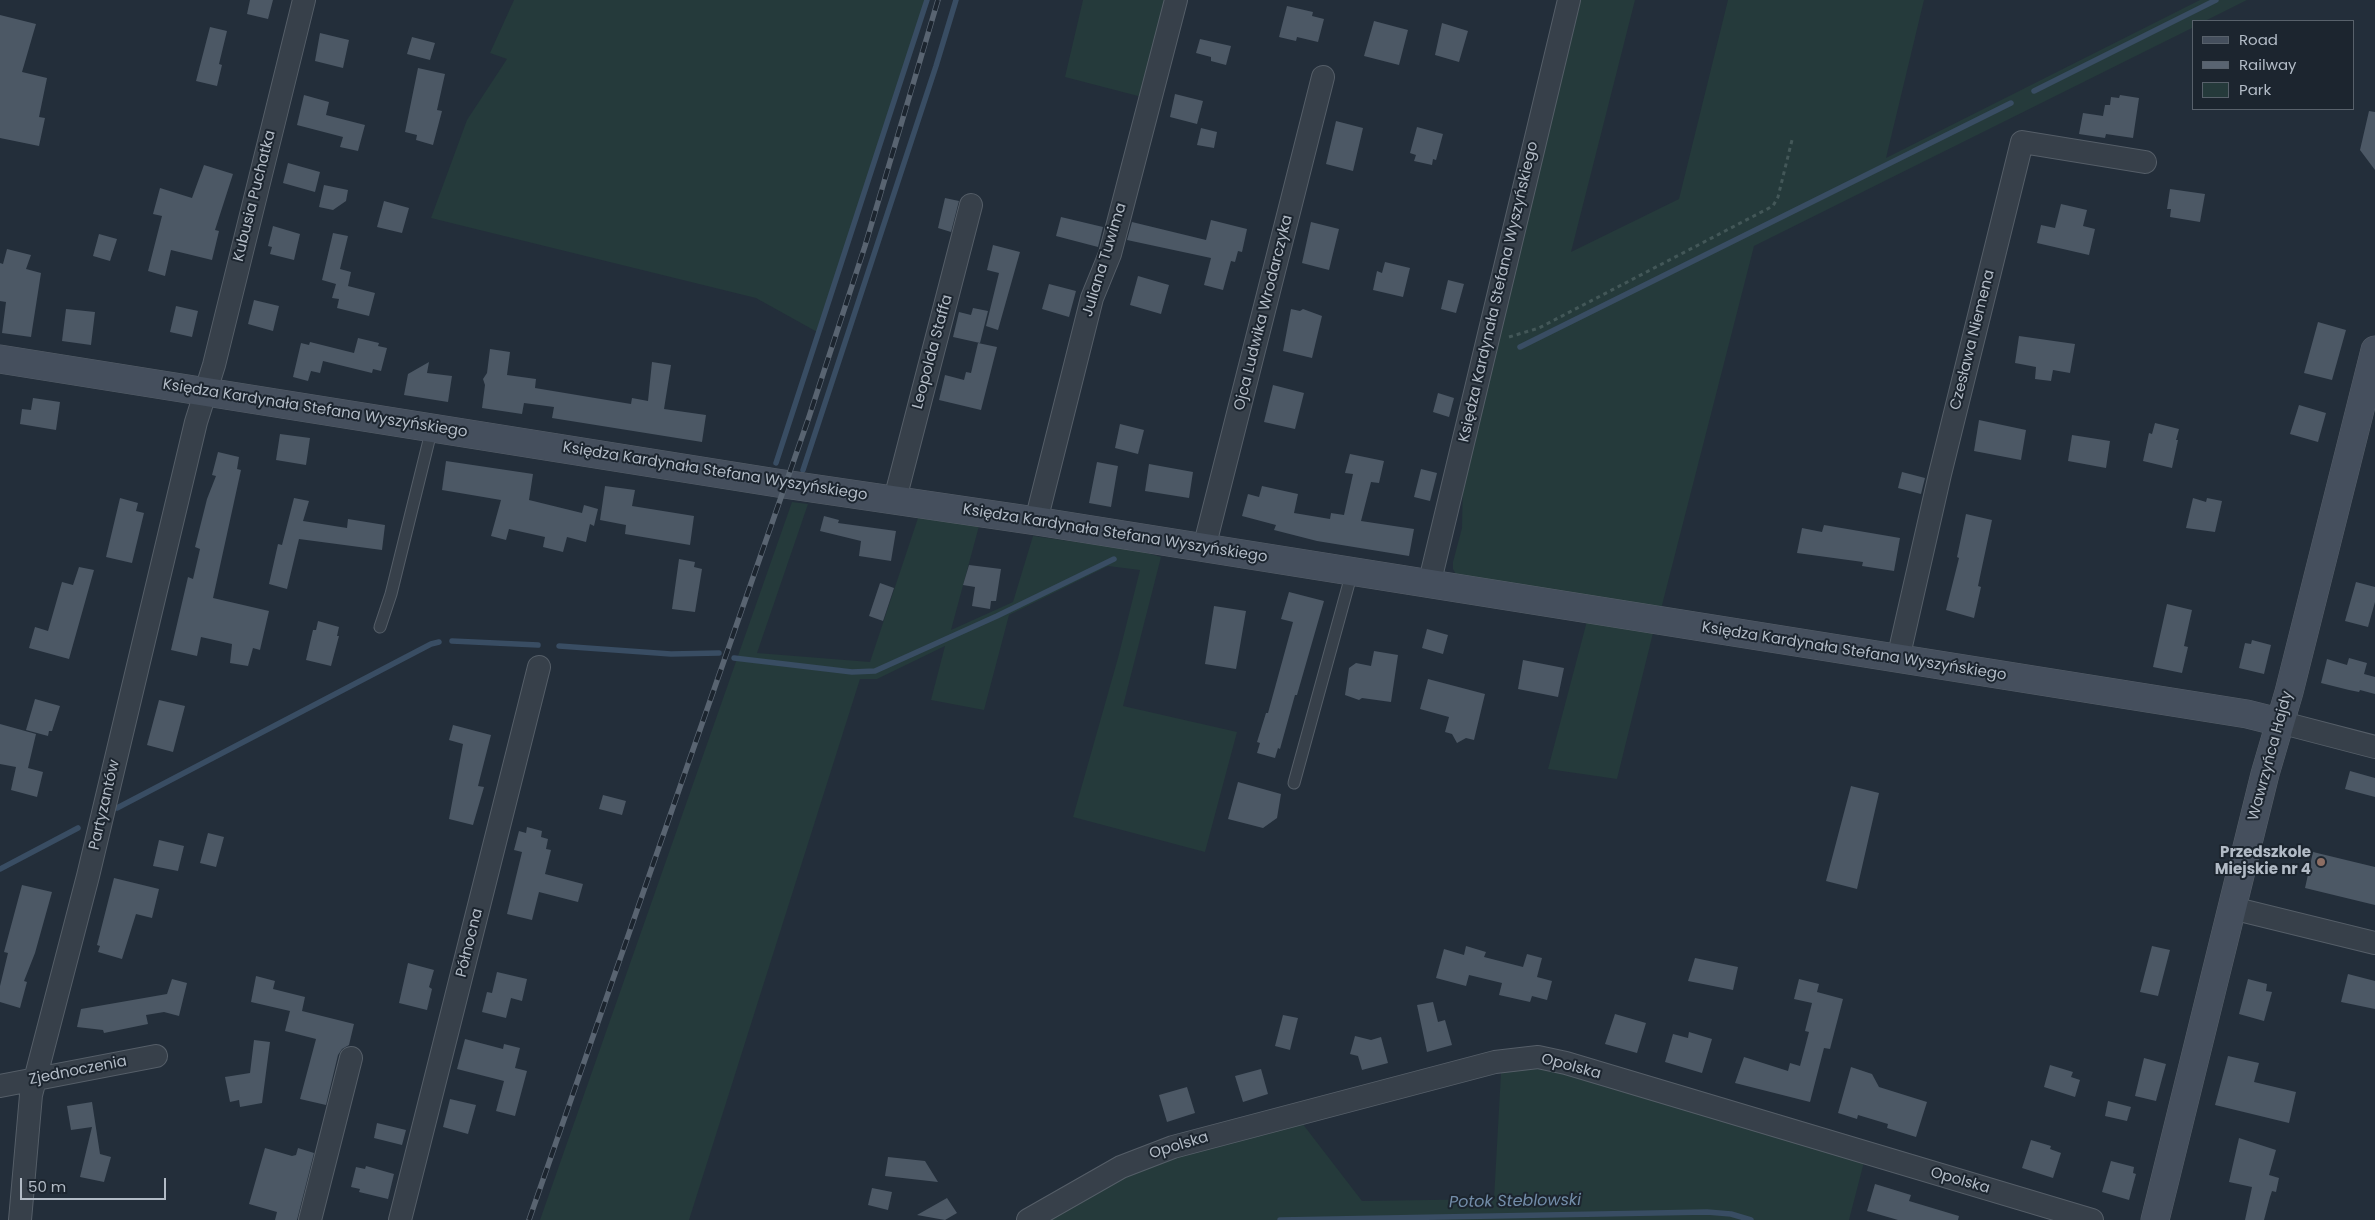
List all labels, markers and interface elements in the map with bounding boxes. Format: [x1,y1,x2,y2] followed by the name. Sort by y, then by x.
[2192,20,2355,110] legend
[2239,29,2278,50] text: Road
[2239,54,2297,75] text: Railway
[2239,79,2271,100] text: Park
[230,129,280,263] street label: Kubusia Puchatka
[1456,140,1542,444] street label: Księdza Kardynała Stefana Wyszyńskiego
[1079,201,1131,319] street label: Juliana Tuwima
[1231,213,1297,413] street label: Ojca Ludwika Wrodarczyka
[1947,268,1999,412] street label: Czesława Niemena
[909,293,957,411] street label: Leopolda Staffa
[161,376,469,442] street label: Księdza Kardynała Stefana Wyszyńskiego
[561,439,869,505] street label: Księdza Kardynała Stefana Wyszyńskiego
[961,501,1269,567] street label: Księdza Kardynała Stefana Wyszyńskiego
[1700,619,2008,685] street label: Księdza Kardynała Stefana Wyszyńskiego
[2245,689,2297,823] street label: Wawrzyńca Hajdy
[86,758,124,852] street label: Partyzantów
[2215,844,2311,879] place label: Przedszkole Miejskie nr 4
[2315,856,2327,868] marker: Przedszkole Miejskie nr 4
[453,907,487,979] street label: Północna
[1539,1050,1603,1084] street label: Opolska
[28,1053,128,1089] street label: Zjednoczenia
[1147,1128,1211,1164] street label: Opolska
[1928,1164,1992,1198] street label: Opolska
[22,1168,169,1200] scale bar
[28,1176,66,1197] text: 50 m
[1449,1191,1581,1213] water label: Potok Steblowski

